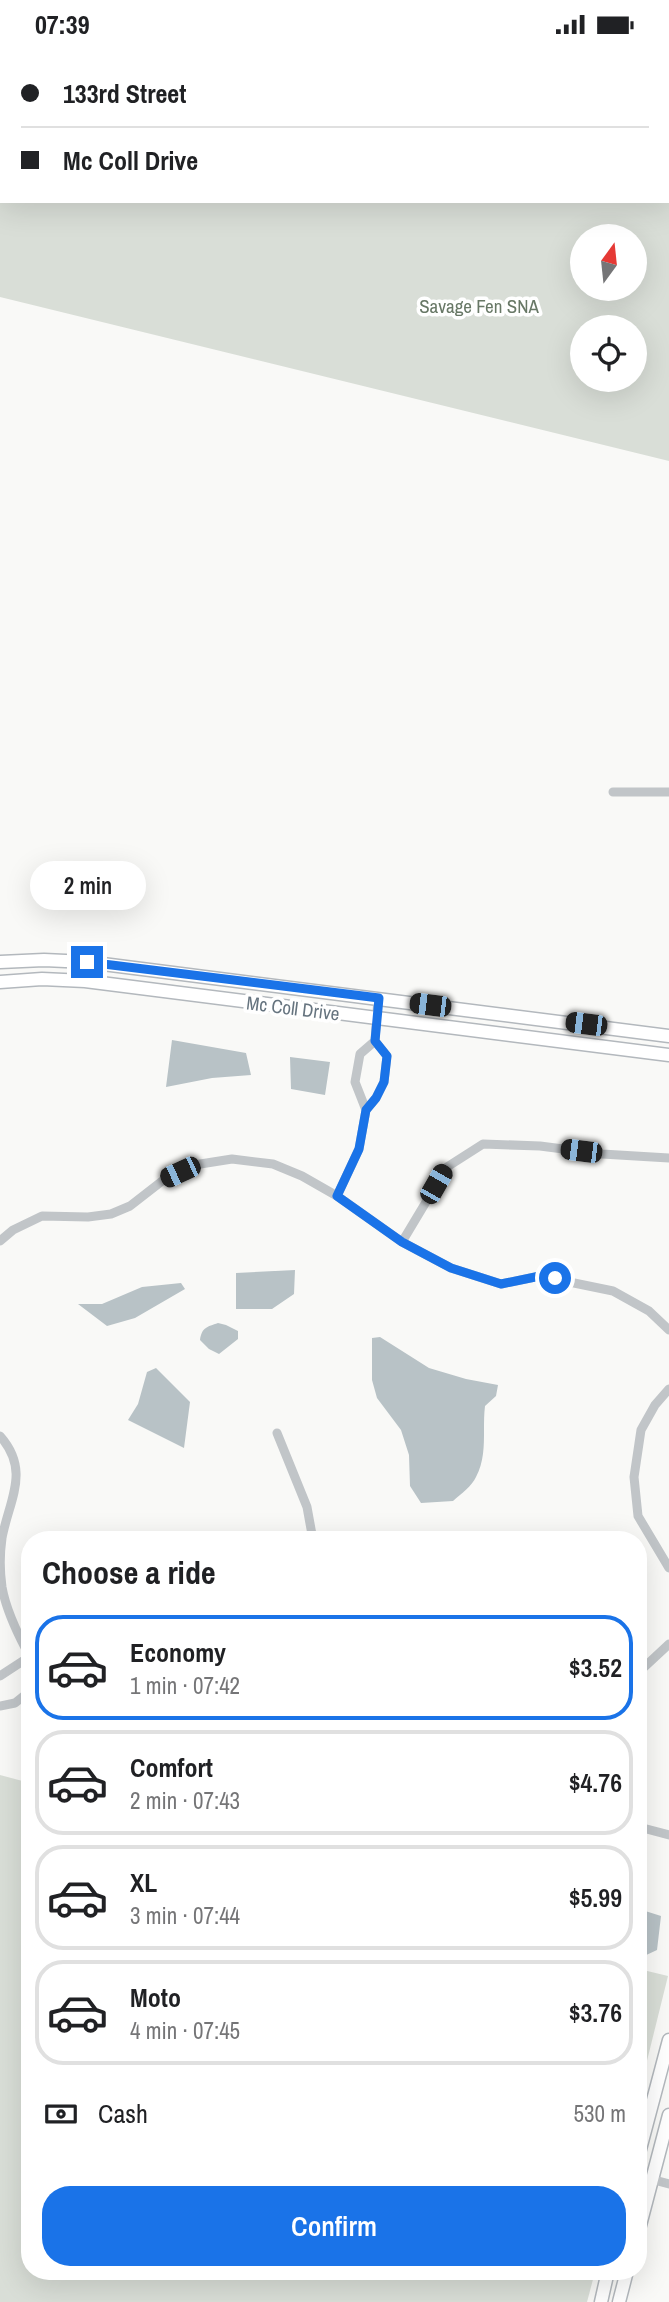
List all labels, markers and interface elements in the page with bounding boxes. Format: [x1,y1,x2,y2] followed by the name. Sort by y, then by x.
[35,7,90,42] text: 07:39
[63,76,186,111] text: 133rd Street
[63,143,198,178] text: Mc Coll Drive
[570,224,648,301] north arrow
[570,224,647,392] map controls
[419,293,539,319] park label: Savage Fen SNA
[570,315,647,392] button: locate
[29,860,145,909] callout: 2 min
[64,870,112,901] text: 2 min
[71,946,103,978] route end
[245,989,341,1027] street label: Mc Coll Drive
[408,992,453,1018] car
[564,1011,609,1037] car
[559,1138,604,1164] car
[157,1154,204,1190] car
[417,1161,456,1207] car
[539,1262,571,1294] route start
[42,1551,216,1594] text: Choose a ride
[130,1635,226,1670] text: Economy
[46,1636,109,1699] icon: car
[569,1650,622,1685] text: $3.52
[130,1670,240,1701] text: 1 min · 07:42
[130,1750,213,1785] text: Comfort
[46,1751,109,1814] icon: car
[569,1765,622,1800] text: $4.76
[130,1785,240,1816] text: 2 min · 07:43
[130,1865,157,1900] text: XL
[46,1866,109,1929] icon: car
[569,1880,622,1915] text: $5.99
[130,1900,240,1931] text: 3 min · 07:44
[130,1980,181,2015] text: Moto
[46,1981,109,2044] icon: car
[569,1995,622,2030] text: $3.76
[130,2015,240,2046] text: 4 min · 07:45
[42,2095,80,2133] icon: cash
[98,2096,148,2131] text: Cash
[574,2098,626,2129] text: 530 m
[42,2186,626,2266] button: Confirm

